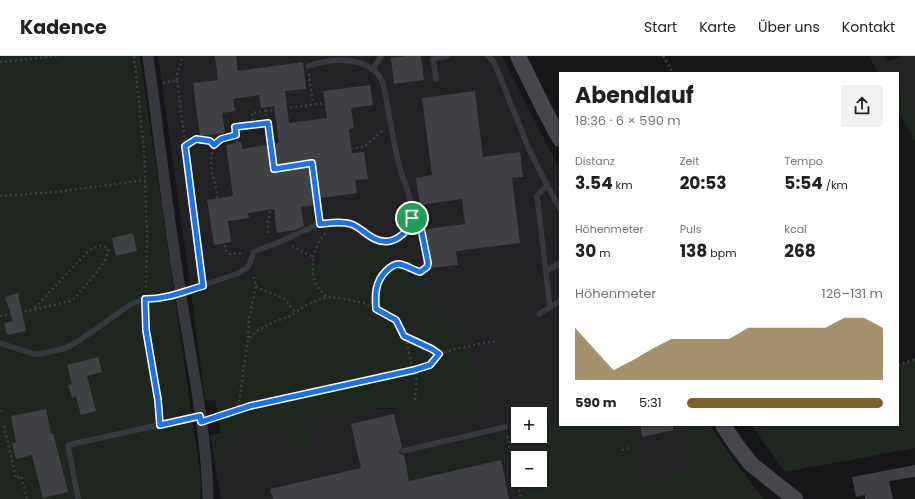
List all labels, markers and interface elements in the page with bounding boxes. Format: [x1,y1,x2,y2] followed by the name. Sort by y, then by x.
[20,14,107,41] text: Kadence
[644,17,677,37] text: Start
[699,17,736,37] text: Karte
[758,17,820,37] text: Über uns
[842,17,895,37] text: Kontakt
[575,80,694,111] text: Abendlauf
[841,85,883,127] button: share
[575,111,681,130] text: 18:36 · 6 × 590 m
[575,153,615,169] text: Distanz
[680,153,699,169] text: Zeit
[784,153,823,169] text: Tempo
[575,171,613,195] text: 3.54
[680,171,727,195] text: 20:53
[784,171,823,195] text: 5:54
[613,177,633,193] text: km
[823,177,848,193] text: /km
[395,201,429,235] pin
[401,207,423,229] icon: arrive
[575,221,644,237] text: Höhenmeter
[680,221,702,237] text: Puls
[784,221,807,237] text: kcal
[575,239,596,263] text: 30
[680,239,707,263] text: 138
[784,239,816,263] text: 268
[596,245,611,261] text: m
[707,245,737,261] text: bpm
[575,284,656,303] text: Höhenmeter
[821,284,883,303] text: 126–131 m
[575,393,616,412] text: 590 m
[639,393,662,412] text: 5:31
[511,407,547,487] map controls
[511,407,547,443] button: +
[511,451,547,487] button: −

